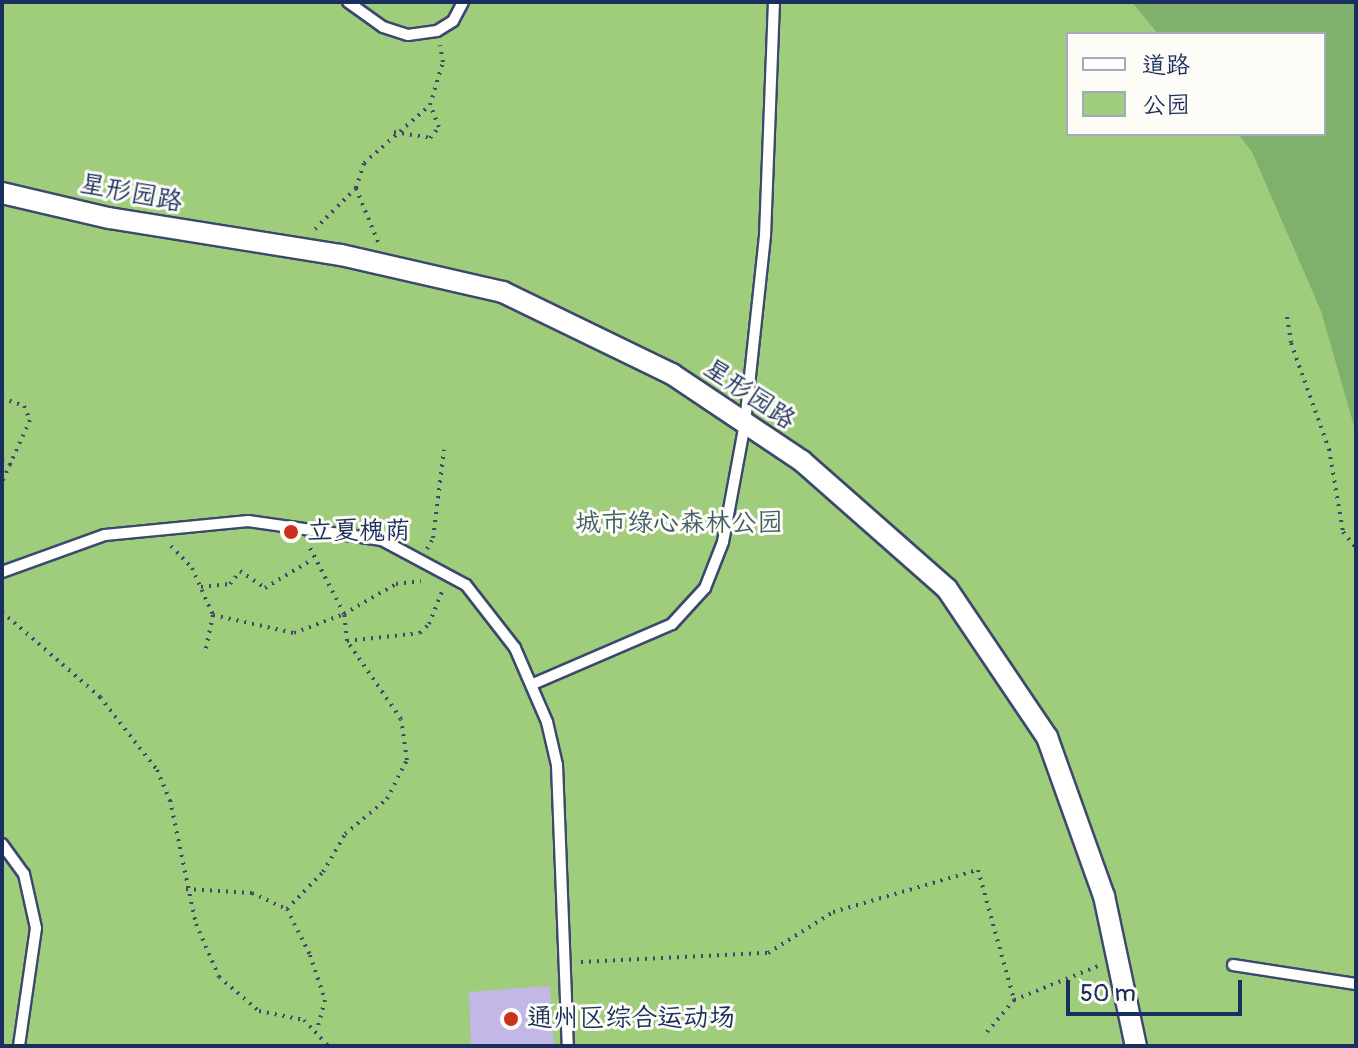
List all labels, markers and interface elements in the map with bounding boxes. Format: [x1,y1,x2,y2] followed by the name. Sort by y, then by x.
[1066,32,1326,136] legend
[1142,51,1190,80] text: 道路
[1142,91,1190,120] text: 公园
[77,169,185,219] street label: 星形园路
[697,353,801,437] street label: 星形园路
[575,508,783,540] park label: 城市绿心森林公园
[307,516,411,548] place label: 立夏槐荫
[282,523,300,541] marker: 立夏槐荫
[1070,964,1246,1014] scale bar
[1080,979,1136,1008] text: 50 m
[527,1003,735,1035] place label: 通州区综合运动场
[502,1010,520,1028] marker: 通州区综合运动场

